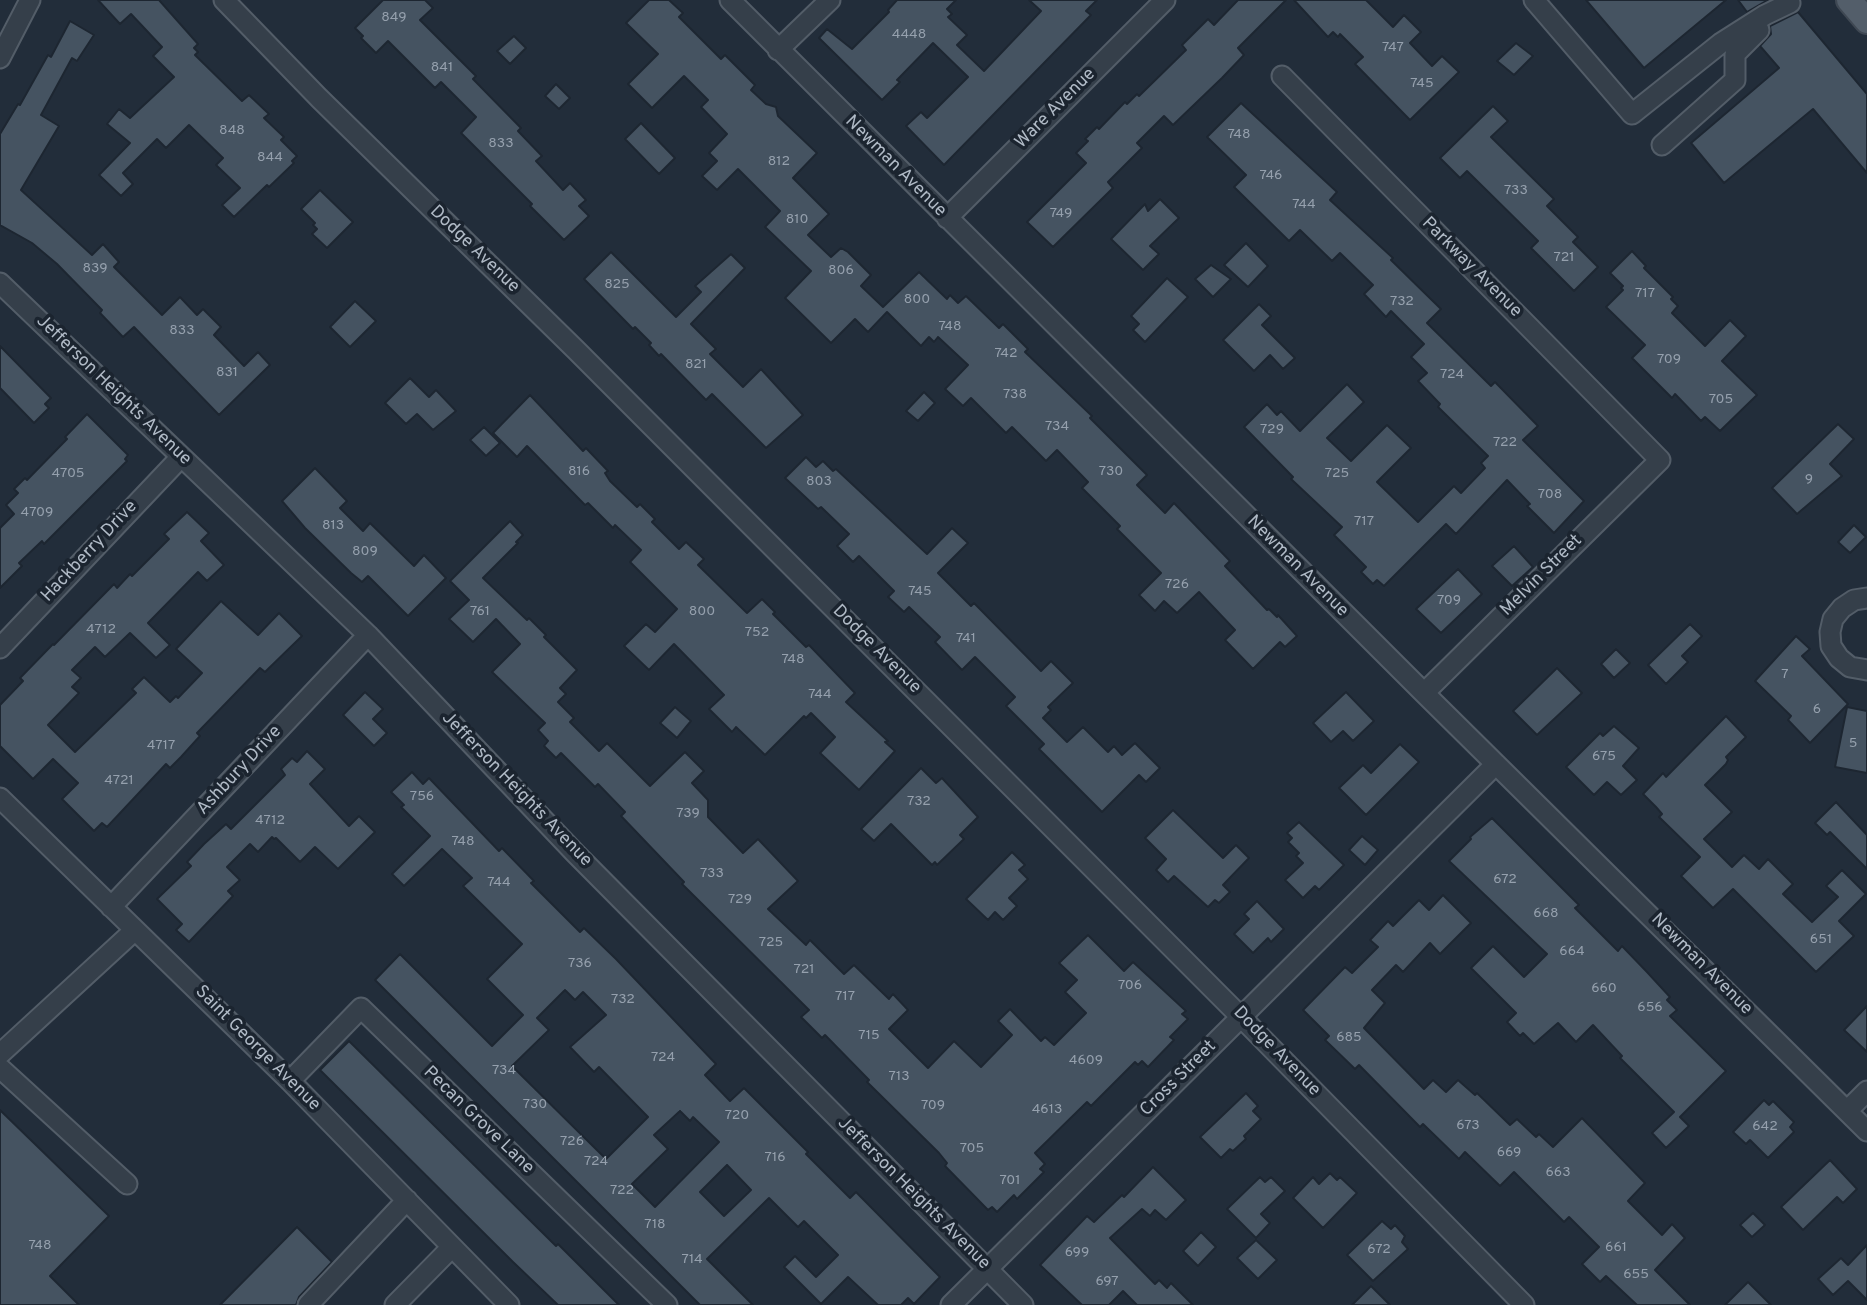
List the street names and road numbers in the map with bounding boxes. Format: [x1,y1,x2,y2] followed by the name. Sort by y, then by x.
[1011,64,1101,154] street label: Ware Avenue
[840,112,950,222] street label: Newman Avenue
[425,202,523,298] street label: Dodge Avenue
[1416,213,1526,323] street label: Parkway Avenue
[31,311,195,471] street label: Jefferson Heights Avenue
[37,497,143,607] street label: Hackberry Drive
[1242,512,1352,622] street label: Newman Avenue
[1497,531,1587,621] street label: Melvin Street
[827,601,925,699] street label: Dodge Avenue
[436,708,596,872] street label: Jefferson Heights Avenue
[193,722,287,820] street label: Ashbury Drive
[1646,910,1756,1020] street label: Newman Avenue
[190,982,324,1116] street label: Saint George Avenue
[1228,1003,1324,1101] street label: Dodge Avenue
[1136,1036,1222,1122] street label: Cross Street
[418,1062,538,1180] street label: Pecan Grove Lane
[832,1113,994,1275] street label: Jefferson Heights Avenue

